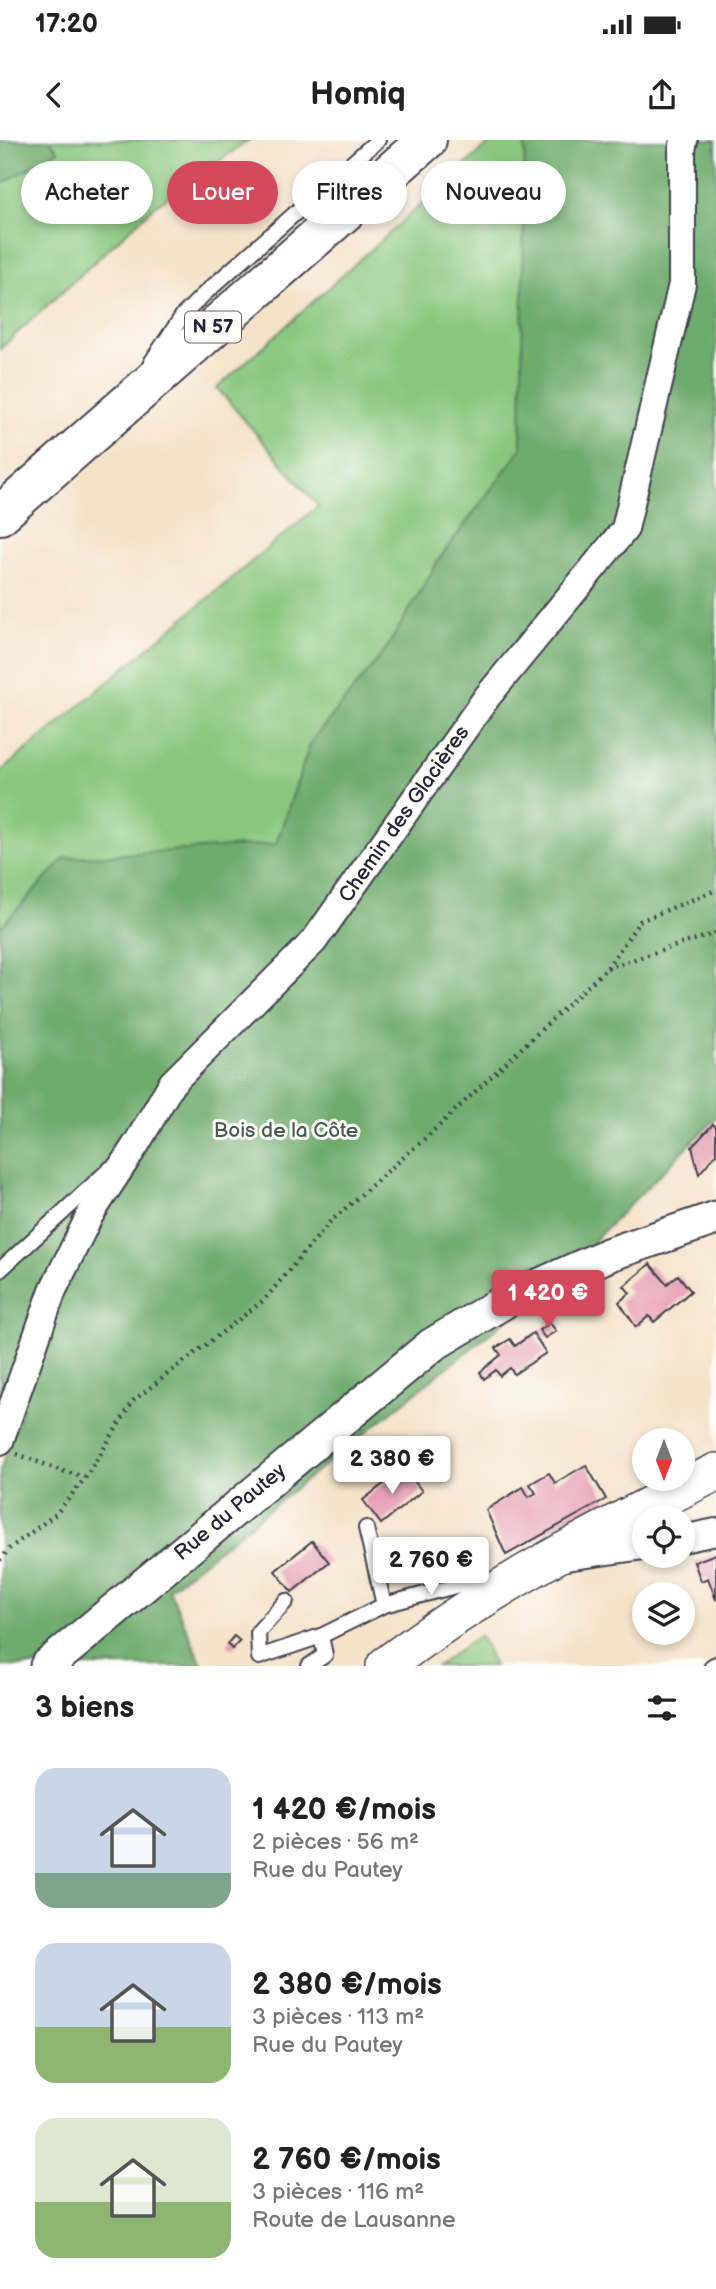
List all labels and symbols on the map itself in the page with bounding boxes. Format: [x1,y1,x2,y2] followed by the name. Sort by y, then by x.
[185,312,241,342] road number: N 57
[333,721,475,907] street label: Chemin des Glacières
[214,1118,358,1143] park label: Bois de la Côte
[483,1270,613,1330] pin: 1 420 €
[632,1428,695,1491] north arrow
[327,1436,457,1496] pin: 2 380 €
[169,1458,291,1566] street label: Rue du Pautey
[366,1538,496,1597] pin: 2 760 €

